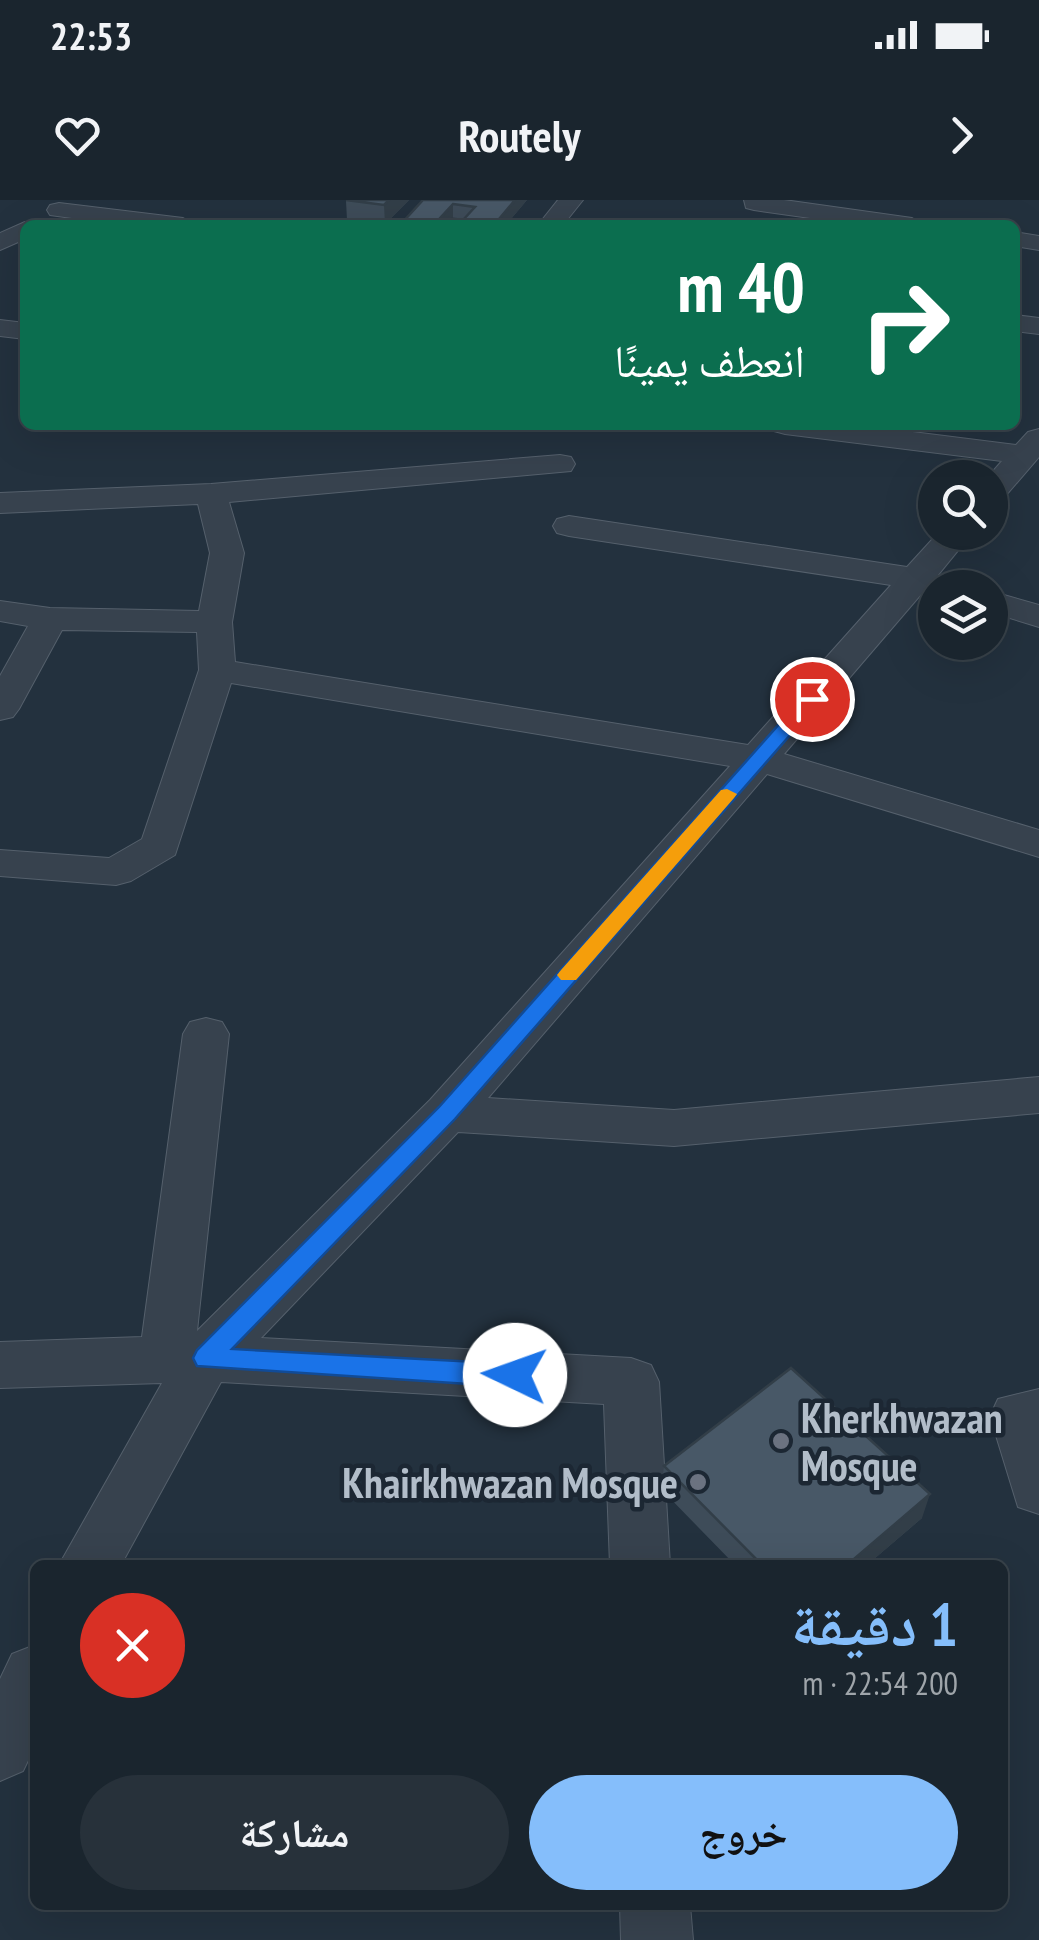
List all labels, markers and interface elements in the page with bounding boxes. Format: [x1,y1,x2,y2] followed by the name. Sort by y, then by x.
[50,11,132,60] text: 22:53
[458,106,581,164] text: Routely
[50,108,105,163] icon: heart
[934,108,989,163] icon: forward
[677,241,805,331] text: 40 m
[840,260,970,390] icon: right
[614,331,805,389] text: انعطف يمينًا
[918,460,1008,660] map controls
[918,460,1008,550] button: search
[918,570,1008,660] button: layers
[770,657,855,742] pin
[785,672,840,727] icon: arrive
[463,1323,567,1427] position arrow
[801,1390,1003,1493] place label: Kherkhwazan Mosque
[770,1430,792,1452] marker: Kherkhwazan Mosque
[342,1455,678,1510] place label: Khairkhwazan Mosque
[687,1471,709,1493] marker: Khairkhwazan Mosque
[791,1585,958,1663] text: 1 دقيقة
[80,1593,185,1698] button: close
[803,1662,958,1704] text: 200 m · 22:54
[80,1775,509,1890] button: مشاركة
[529,1775,958,1890] button: خروج

